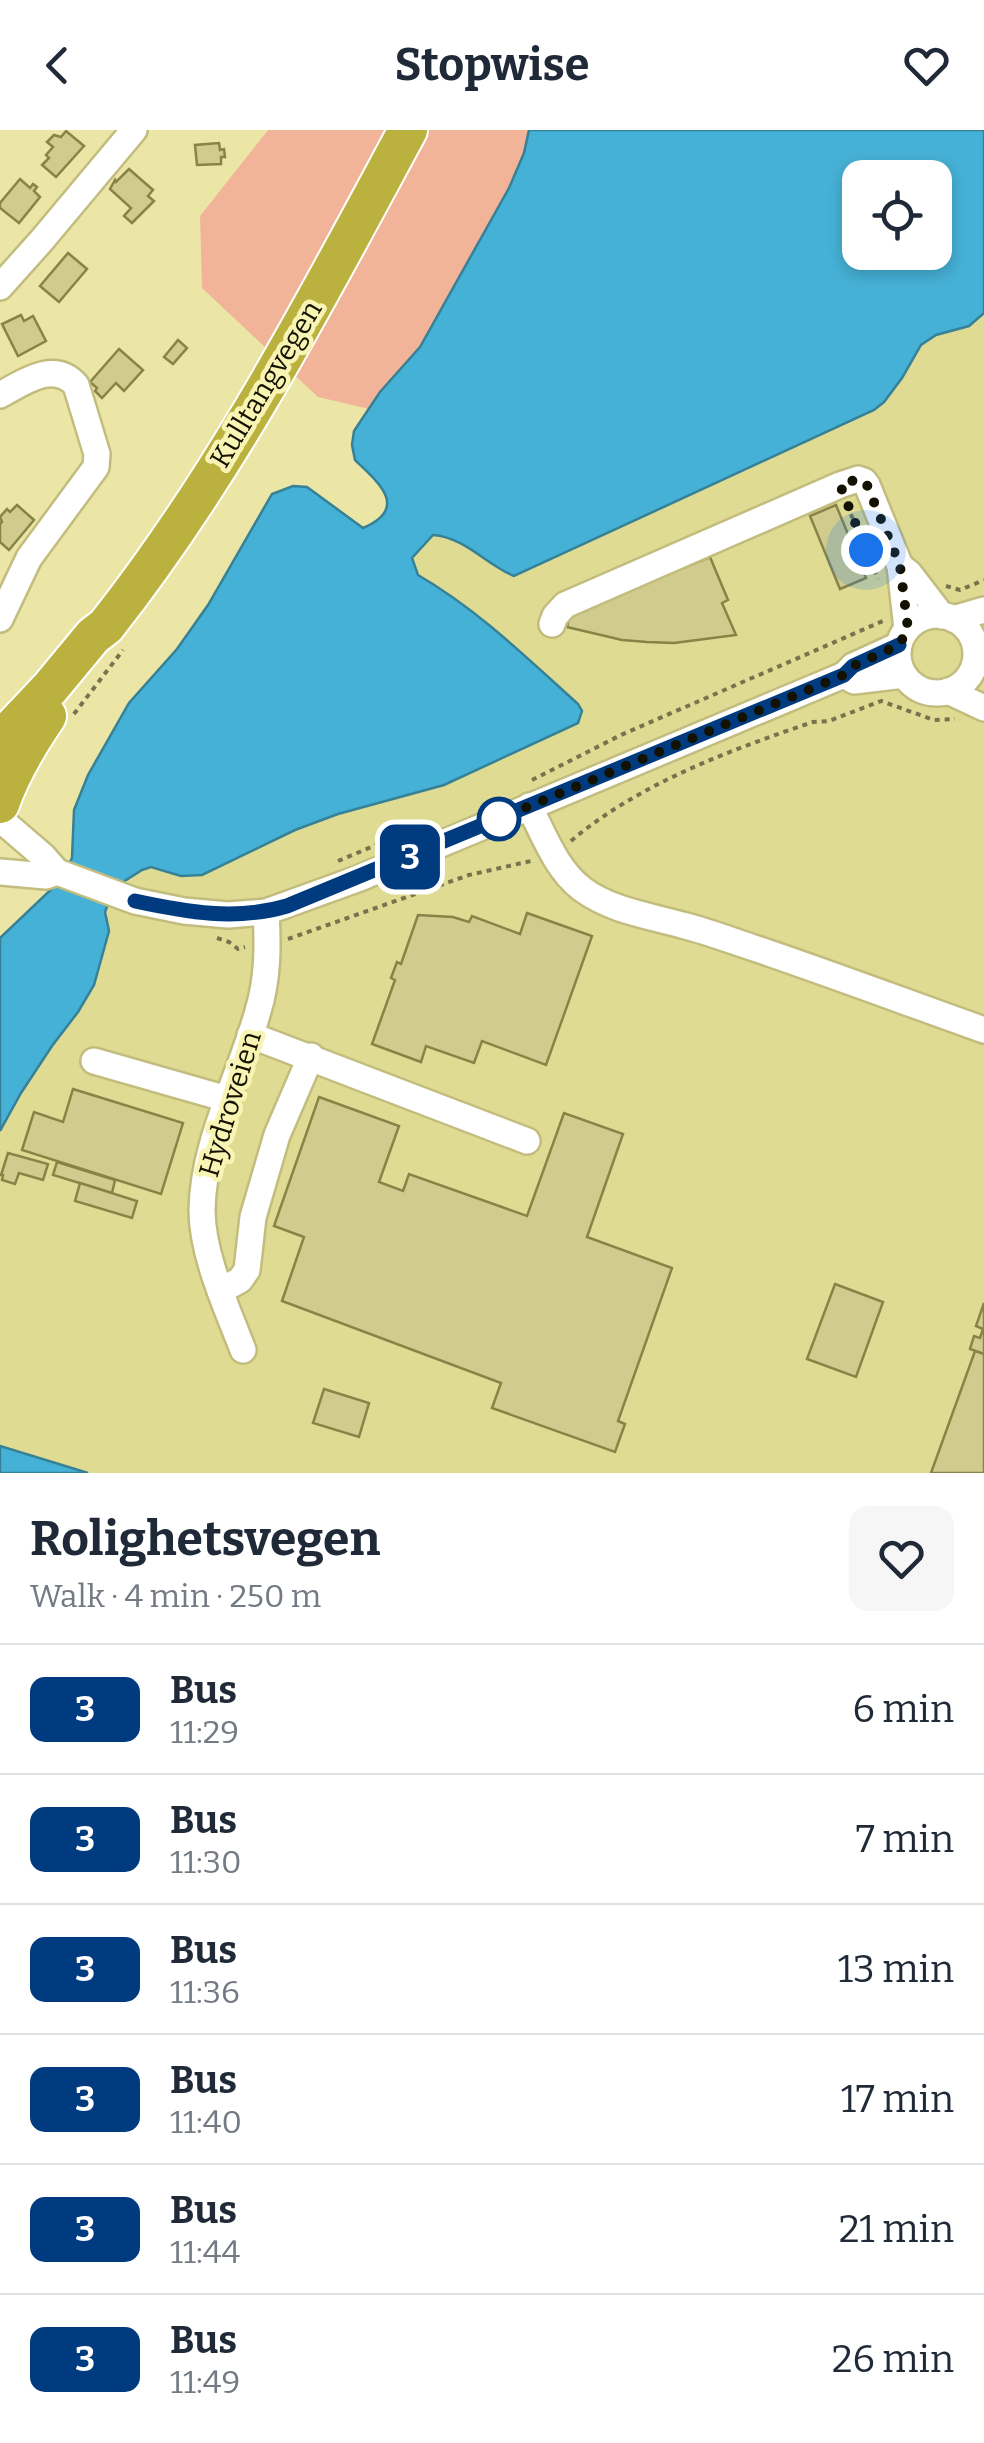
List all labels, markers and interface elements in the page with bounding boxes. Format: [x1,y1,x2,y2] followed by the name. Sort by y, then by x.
[30,38,85,93] icon: back
[394,38,590,92] text: Stopwise
[899,38,954,93] icon: heart
[842,160,952,270] map controls
[842,160,952,270] button: locate
[203,294,329,473] street label: Kulltangvegen
[841,525,891,575] your location
[478,798,520,840] unlabelled marker
[378,824,442,890] line badge: 3
[400,836,420,878] text: 3
[192,1027,268,1181] street label: Hydroveien
[849,1506,954,1611] button: heart
[30,1510,380,1568] text: Rolighetsvegen
[30,1577,321,1615] text: Walk · 4 min · 250 m
[170,1667,237,1713] text: Bus
[852,1686,954,1732] text: 6 min
[75,1688,95,1730] text: 3
[170,1713,239,1751] text: 11:29
[170,1797,237,1843] text: Bus
[856,1816,954,1862] text: 7 min
[75,1818,95,1860] text: 3
[170,1843,242,1881] text: 11:30
[170,1927,237,1973] text: Bus
[838,1946,954,1992] text: 13 min
[75,1948,95,1990] text: 3
[170,1973,240,2011] text: 11:36
[170,2057,237,2103] text: Bus
[841,2076,954,2122] text: 17 min
[75,2078,95,2120] text: 3
[170,2103,242,2141] text: 11:40
[170,2187,237,2233] text: Bus
[839,2206,954,2252] text: 21 min
[75,2208,95,2250] text: 3
[170,2233,240,2271] text: 11:44
[170,2317,237,2363] text: Bus
[832,2336,954,2382] text: 26 min
[75,2338,95,2380] text: 3
[170,2363,240,2401] text: 11:49

